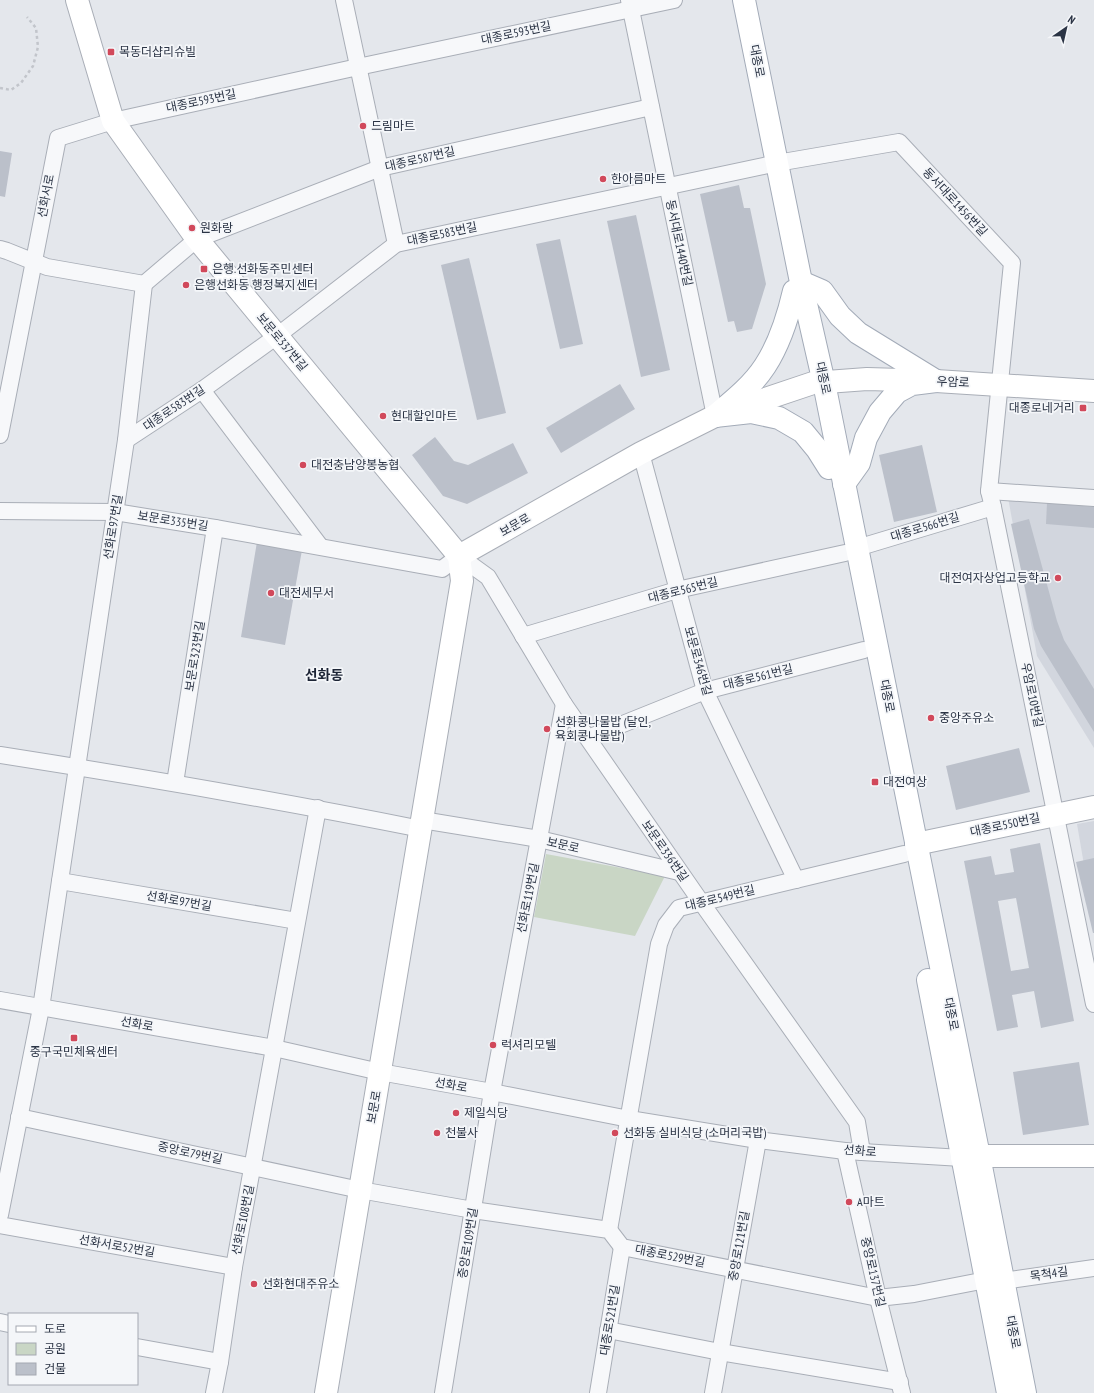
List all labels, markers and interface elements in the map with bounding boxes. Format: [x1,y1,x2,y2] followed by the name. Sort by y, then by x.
[1046,8,1086,48] north arrow
[1065,12,1078,27] text: N
[479,18,552,47] street label: 대종로593번길
[747,43,768,79] street label: 대종로
[119,44,196,59] place label: 목동더샵리슈빌
[106,47,116,57] marker: 목동더샵리슈빌
[164,86,237,115] street label: 대종로593번길
[371,118,415,133] place label: 드림마트
[358,121,368,131] marker: 드림마트
[383,143,456,174] street label: 대종로587번길
[920,164,991,239] street label: 동서대로1456번길
[611,171,666,186] place label: 한아름마트
[34,173,57,219] street label: 선화서로
[598,174,608,184] marker: 한아름마트
[663,198,696,287] street label: 동서대로1440번길
[405,219,478,248] street label: 대종로583번길
[200,220,233,235] place label: 원화랑
[187,223,197,233] marker: 원화랑
[212,261,314,276] place label: 은행.선화동주민센터
[199,264,209,274] marker: 은행.선화동주민센터
[194,277,318,292] place label: 은행선화동 행정복지센터
[181,280,191,290] marker: 은행선화동 행정복지센터
[254,310,311,374] street label: 보문로337번길
[813,360,834,396] street label: 대종로
[936,373,970,390] street label: 우암로
[140,381,208,434] street label: 대종로583번길
[1009,400,1075,415] place label: 대종로네거리
[1078,403,1088,413] marker: 대종로네거리
[391,408,457,423] place label: 현대할인마트
[378,411,388,421] marker: 현대할인마트
[311,457,399,472] place label: 대전충남양봉농협
[298,460,308,470] marker: 대전충남양봉농협
[100,493,125,561] street label: 선화로97번길
[137,508,210,533] street label: 보문로335번길
[889,509,961,544] street label: 대종로566번길
[497,510,533,539] street label: 보문로
[940,570,1050,585] place label: 대전여자상업고등학교
[1053,573,1063,583] marker: 대전여자상업고등학교
[646,574,719,605] street label: 대종로565번길
[279,585,334,600] place label: 대전세무서
[266,588,276,598] marker: 대전세무서
[182,619,207,692] street label: 보문로323번길
[681,624,716,697] street label: 보문로346번길
[721,661,794,692] street label: 대종로561번길
[1018,661,1047,729] street label: 우암로10번길
[305,666,343,684] district label: 선화동
[877,678,898,714] street label: 대종로
[939,710,994,725] place label: 중앙주유소
[926,713,936,723] marker: 중앙주유소
[555,714,651,743] place label: 선화콩나물밥 (달인, 육회콩나물밥)
[542,724,552,734] marker: 선화콩나물밥 (달인, 육회콩나물밥)
[883,774,927,789] place label: 대전여상
[870,777,880,787] marker: 대전여상
[968,810,1041,839] street label: 대종로550번길
[639,817,692,884] street label: 보문로336번길
[545,833,581,856] street label: 보문로
[513,861,542,934] street label: 선화로119번길
[683,882,756,913] street label: 대종로549번길
[145,887,213,914] street label: 선화로97번길
[941,996,962,1032] street label: 대종로
[119,1013,155,1034] street label: 선화로
[69,1033,79,1043] marker: 중구국민체육센터
[501,1037,556,1052] place label: 럭셔리모텔
[488,1040,498,1050] marker: 럭셔리모텔
[30,1044,118,1059] place label: 중구국민체육센터
[433,1074,469,1095] street label: 선화로
[363,1089,384,1125] street label: 보문로
[464,1105,508,1120] place label: 제일식당
[451,1108,461,1118] marker: 제일식당
[445,1125,478,1140] place label: 천불사
[623,1125,766,1140] place label: 선화동 실비식당 (소머리국밥)
[432,1128,442,1138] marker: 천불사
[610,1128,620,1138] marker: 선화동 실비식당 (소머리국밥)
[156,1138,224,1167] street label: 중앙로79번길
[843,1142,877,1159] street label: 선화로
[228,1183,257,1256] street label: 선화로108번길
[857,1194,885,1209] place label: A마트
[844,1197,854,1207] marker: A마트
[455,1206,480,1279] street label: 중앙로109번길
[725,1209,752,1282] street label: 중앙로121번길
[78,1231,156,1260] street label: 선화서로52번길
[858,1235,889,1308] street label: 중앙로137번길
[634,1241,707,1270] street label: 대종로529번길
[1029,1263,1069,1284] street label: 목척4길
[262,1276,339,1291] place label: 선화현대주유소
[249,1279,259,1289] marker: 선화현대주유소
[597,1283,622,1356] street label: 대종로521번길
[8,1313,138,1385] legend
[1003,1314,1024,1350] street label: 대종로
[44,1321,66,1336] text: 도로
[44,1341,66,1356] text: 공원
[44,1361,66,1376] text: 건물

